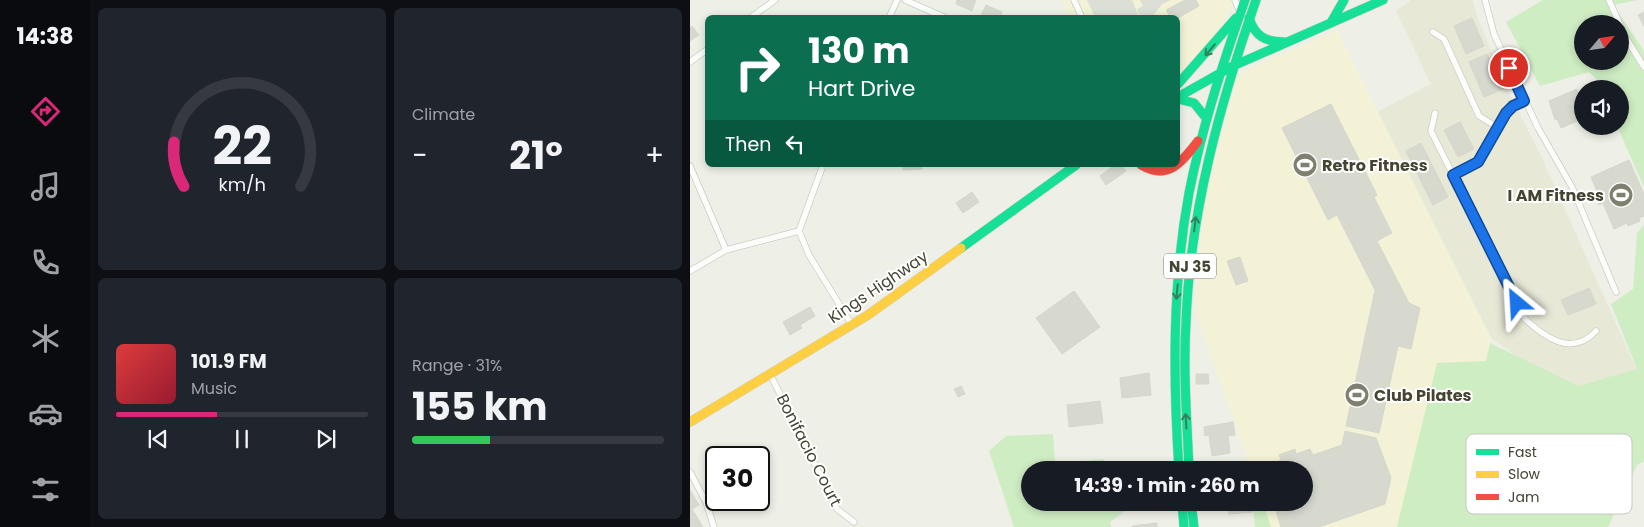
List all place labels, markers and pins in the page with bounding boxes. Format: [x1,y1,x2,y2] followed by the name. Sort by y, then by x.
[1488,47,1530,89] pin
[1292,152,1318,178] sports icon: Retro Fitness
[1322,154,1428,177] place label: Retro Fitness
[1608,182,1634,208] sports icon: I AM Fitness
[1508,184,1604,207] place label: I AM Fitness
[1344,382,1370,408] sports icon: Club Pilates
[1374,384,1472,407] place label: Club Pilates

